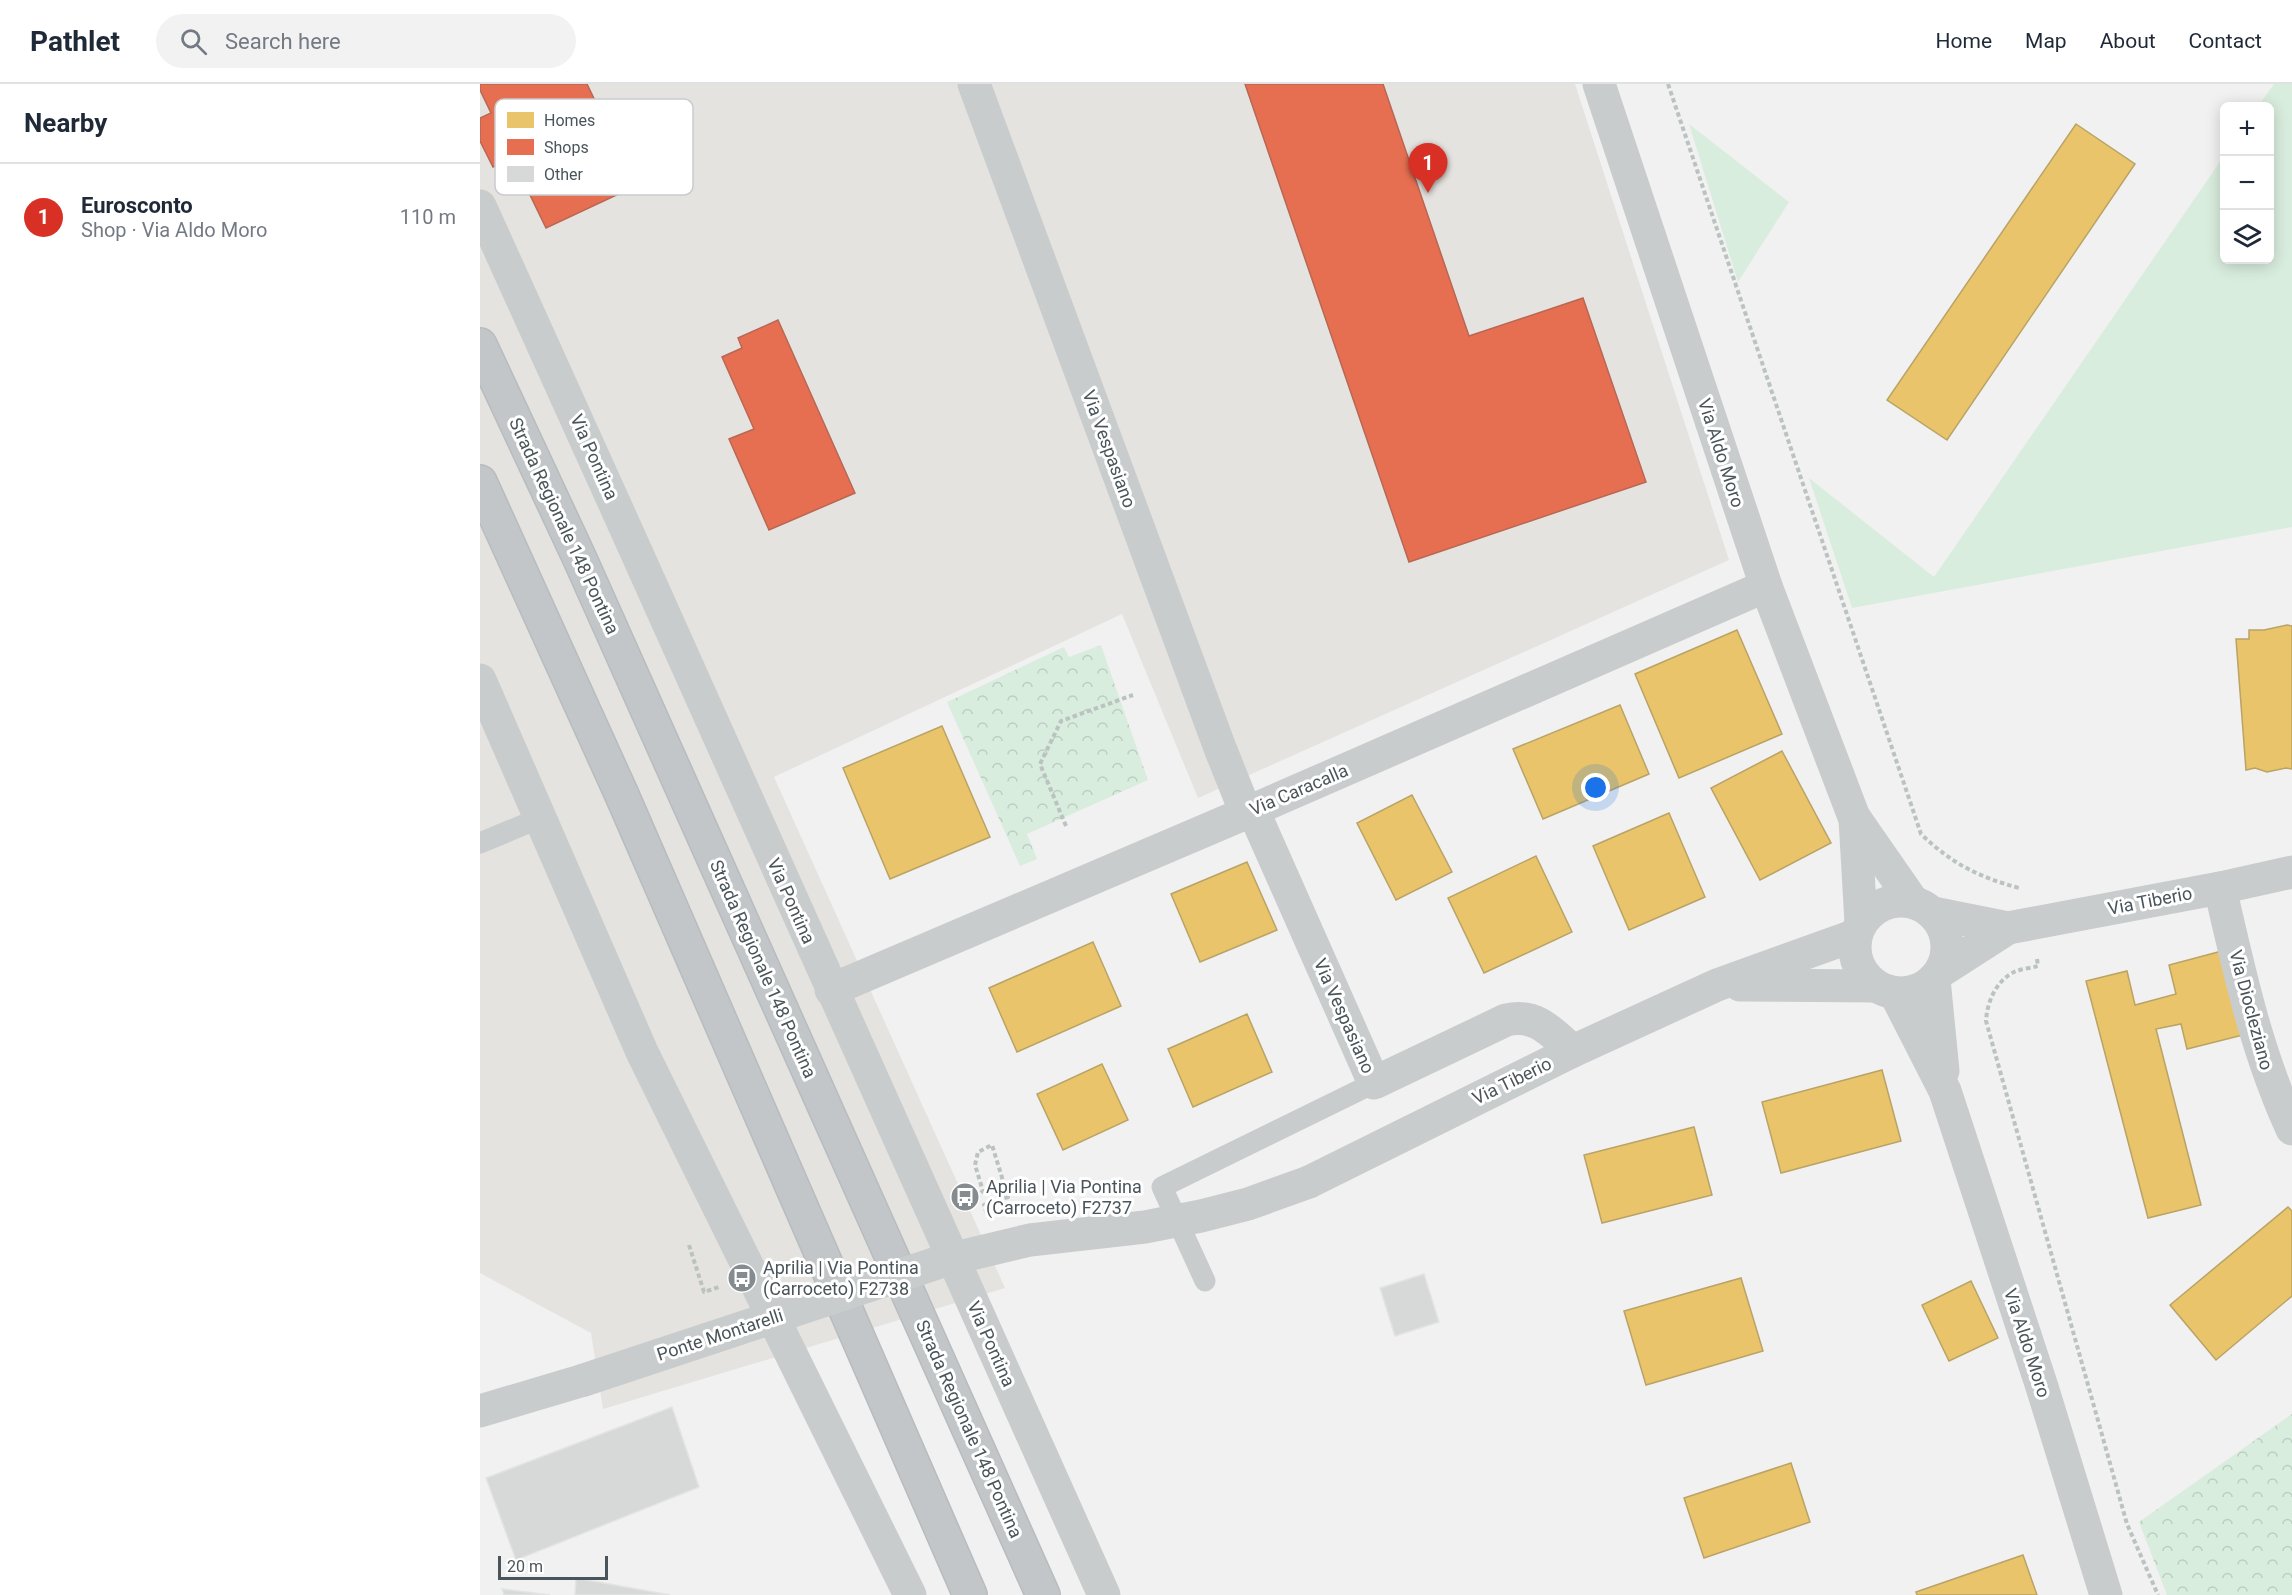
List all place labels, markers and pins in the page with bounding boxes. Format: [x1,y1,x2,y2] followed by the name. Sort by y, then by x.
[1408,144,1448,193] pin: 1
[986,1176,1142,1219] place label: Aprilia | Via Pontina (Carroceto) F2737
[949,1181,981,1213] bus stop icon: Aprilia | Via Pontina (Carroceto) F2737
[763,1257,919,1300] place label: Aprilia | Via Pontina (Carroceto) F2738
[726,1262,758,1294] bus stop icon: Aprilia | Via Pontina (Carroceto) F2738

